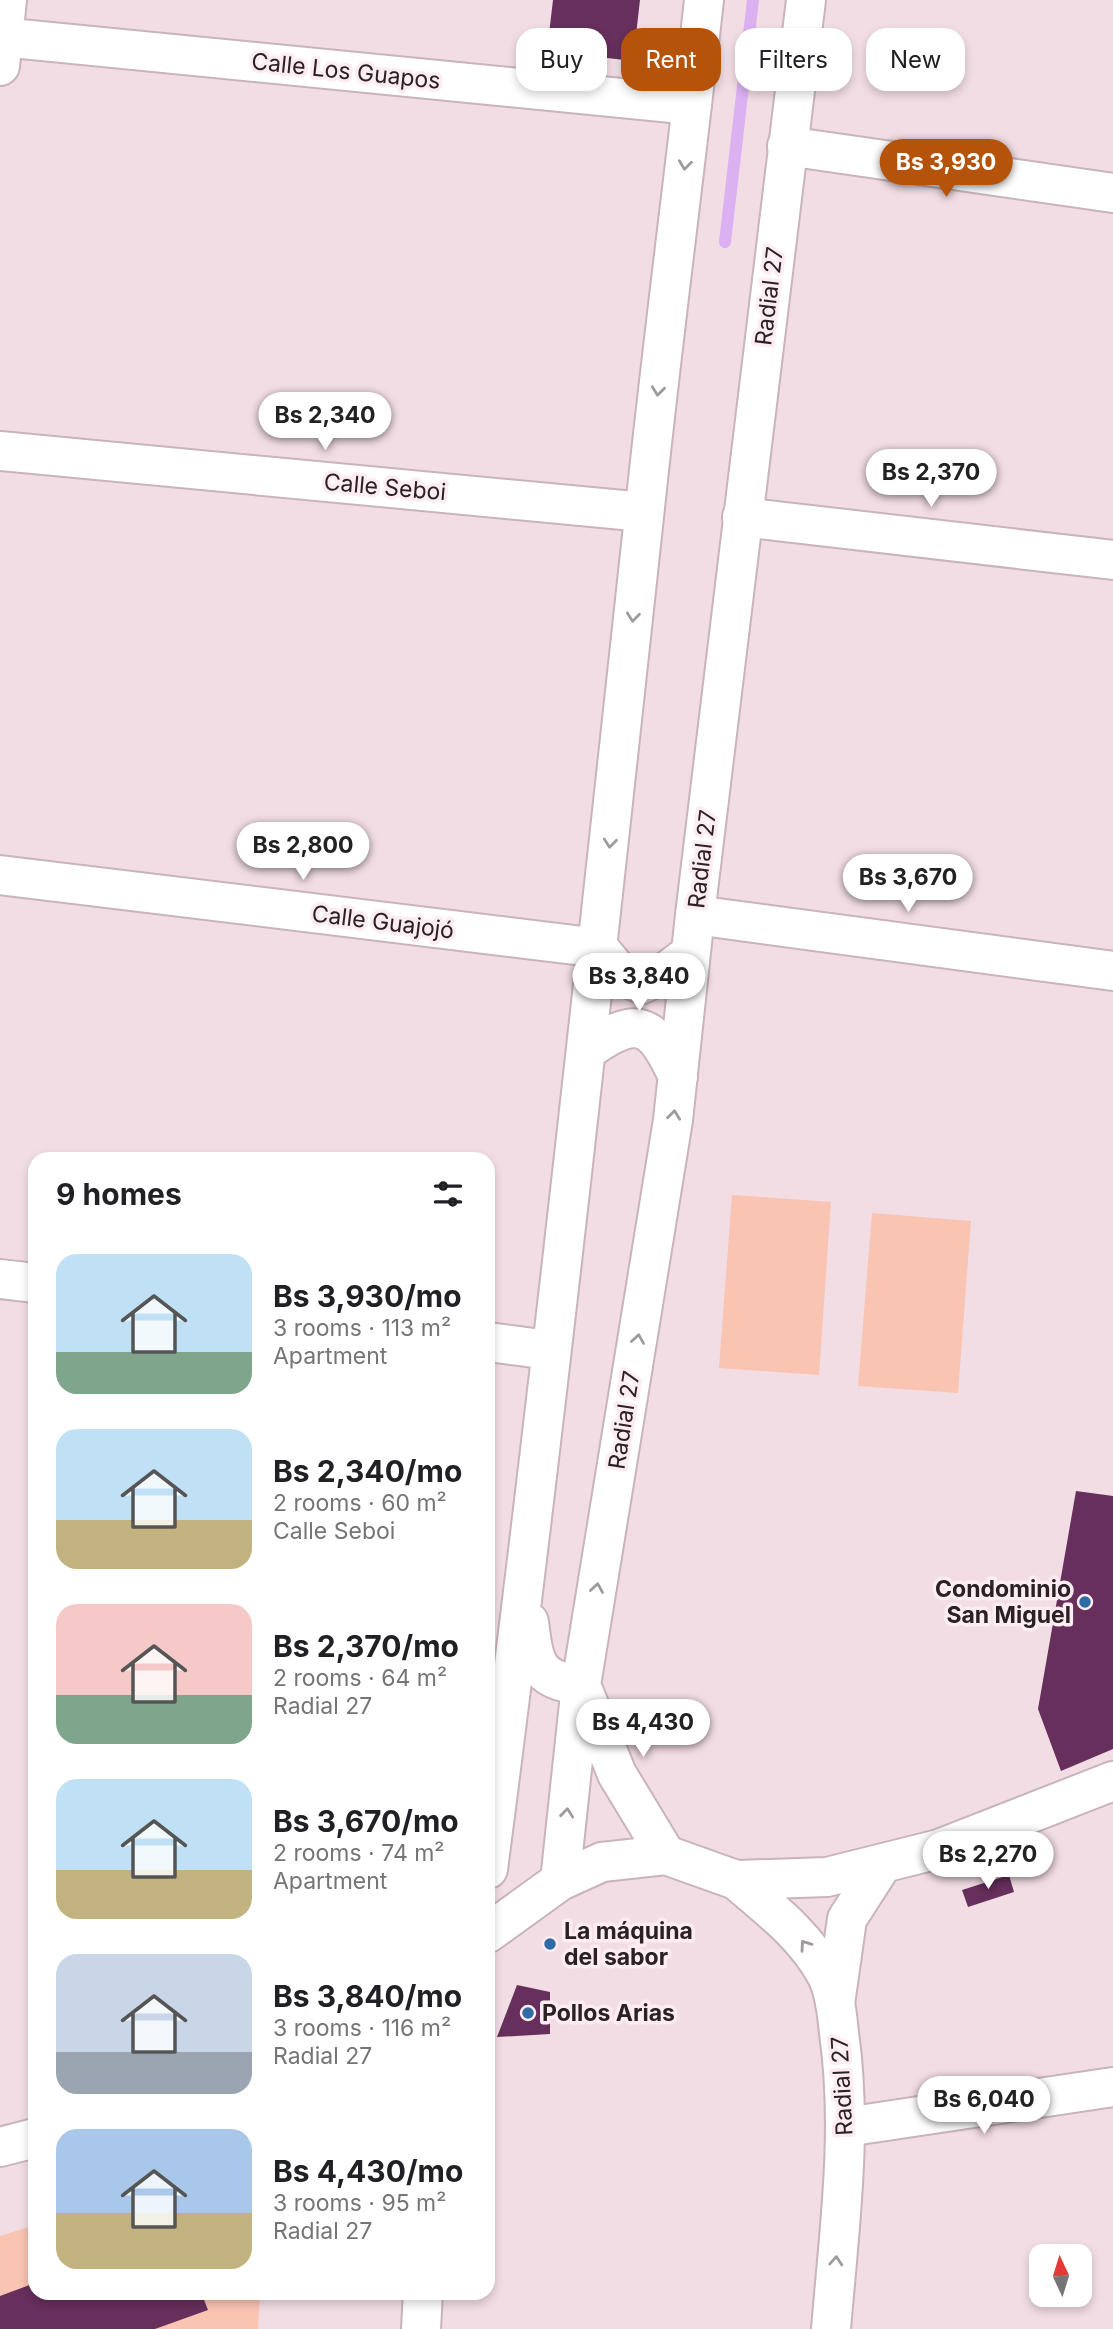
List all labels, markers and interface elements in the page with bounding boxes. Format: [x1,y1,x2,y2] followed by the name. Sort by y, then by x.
[516,28,607,91] chip: Buy
[621,28,721,91] chip: Rent
[735,28,852,91] chip: Filters
[866,28,965,91] chip: New
[250,47,442,95] street label: Calle Los Guapos
[874,140,1018,199] pin: Bs 3,930
[896,148,996,176] text: Bs 3,930
[678,160,693,171] one-way arrow
[749,245,789,347] street label: Radial 27
[651,385,666,397] one-way arrow
[253,392,397,452] pin: Bs 2,340
[274,401,376,429] text: Bs 2,340
[859,449,1003,509] pin: Bs 2,370
[882,458,980,486] text: Bs 2,370
[323,468,447,506] street label: Calle Seboi
[626,611,641,623] one-way arrow
[682,808,722,910] street label: Radial 27
[231,822,375,882] pin: Bs 2,800
[252,831,354,859] text: Bs 2,800
[602,838,617,849] one-way arrow
[836,855,980,914] pin: Bs 3,670
[859,863,957,891] text: Bs 3,670
[310,899,456,945] street label: Calle Guajojó
[567,954,711,1013] pin: Bs 3,840
[589,962,689,990] text: Bs 3,840
[666,1109,681,1120] one-way arrow
[429,1175,467,1213] icon: filters
[56,1176,182,1212] text: 9 homes
[273,1278,462,1314] text: Bs 3,930/mo
[112,1282,196,1366] icon: home
[273,1314,451,1342] text: 3 rooms · 113 m²
[630,1333,645,1345] one-way arrow
[273,1342,387,1370] text: Apartment
[602,1369,646,1471] street label: Radial 27
[273,1453,462,1489] text: Bs 2,340/mo
[112,1457,196,1541] icon: home
[273,1489,447,1517] text: 2 rooms · 60 m²
[273,1517,395,1545] text: Calle Seboi
[935,1575,1071,1629] place label: Condominio San Miguel
[589,1582,604,1594] one-way arrow
[1077,1594,1093,1610] marker: Condominio San Miguel
[273,1628,459,1664] text: Bs 2,370/mo
[112,1632,196,1716] icon: home
[273,1664,447,1692] text: 2 rooms · 64 m²
[273,1692,372,1720] text: Radial 27
[571,1700,715,1759] pin: Bs 4,430
[592,1708,694,1736] text: Bs 4,430
[273,1803,459,1839] text: Bs 3,670/mo
[112,1807,196,1891] icon: home
[560,1808,575,1819] one-way arrow
[916,1832,1060,1891] pin: Bs 2,270
[273,1839,445,1867] text: 2 rooms · 74 m²
[939,1840,1037,1868] text: Bs 2,270
[273,1867,387,1895] text: Apartment
[564,1917,693,1971] place label: La máquina del sabor
[542,1936,558,1952] marker: La máquina del sabor
[801,1940,813,1953] one-way arrow
[273,1978,462,2014] text: Bs 3,840/mo
[112,1982,196,2066] icon: home
[542,1999,675,2027] place label: Pollos Arias
[520,2005,536,2021] marker: Pollos Arias
[273,2014,451,2042] text: 3 rooms · 116 m²
[825,2036,859,2136] street label: Radial 27
[273,2042,372,2070] text: Radial 27
[912,2076,1056,2136] pin: Bs 6,040
[933,2085,1035,2113] text: Bs 6,040
[273,2153,463,2189] text: Bs 4,430/mo
[112,2157,196,2241] icon: home
[273,2189,446,2217] text: 3 rooms · 95 m²
[273,2217,372,2245] text: Radial 27
[1029,2244,1092,2306] north arrow
[1029,2244,1092,2307] map controls
[828,2255,843,2266] one-way arrow

